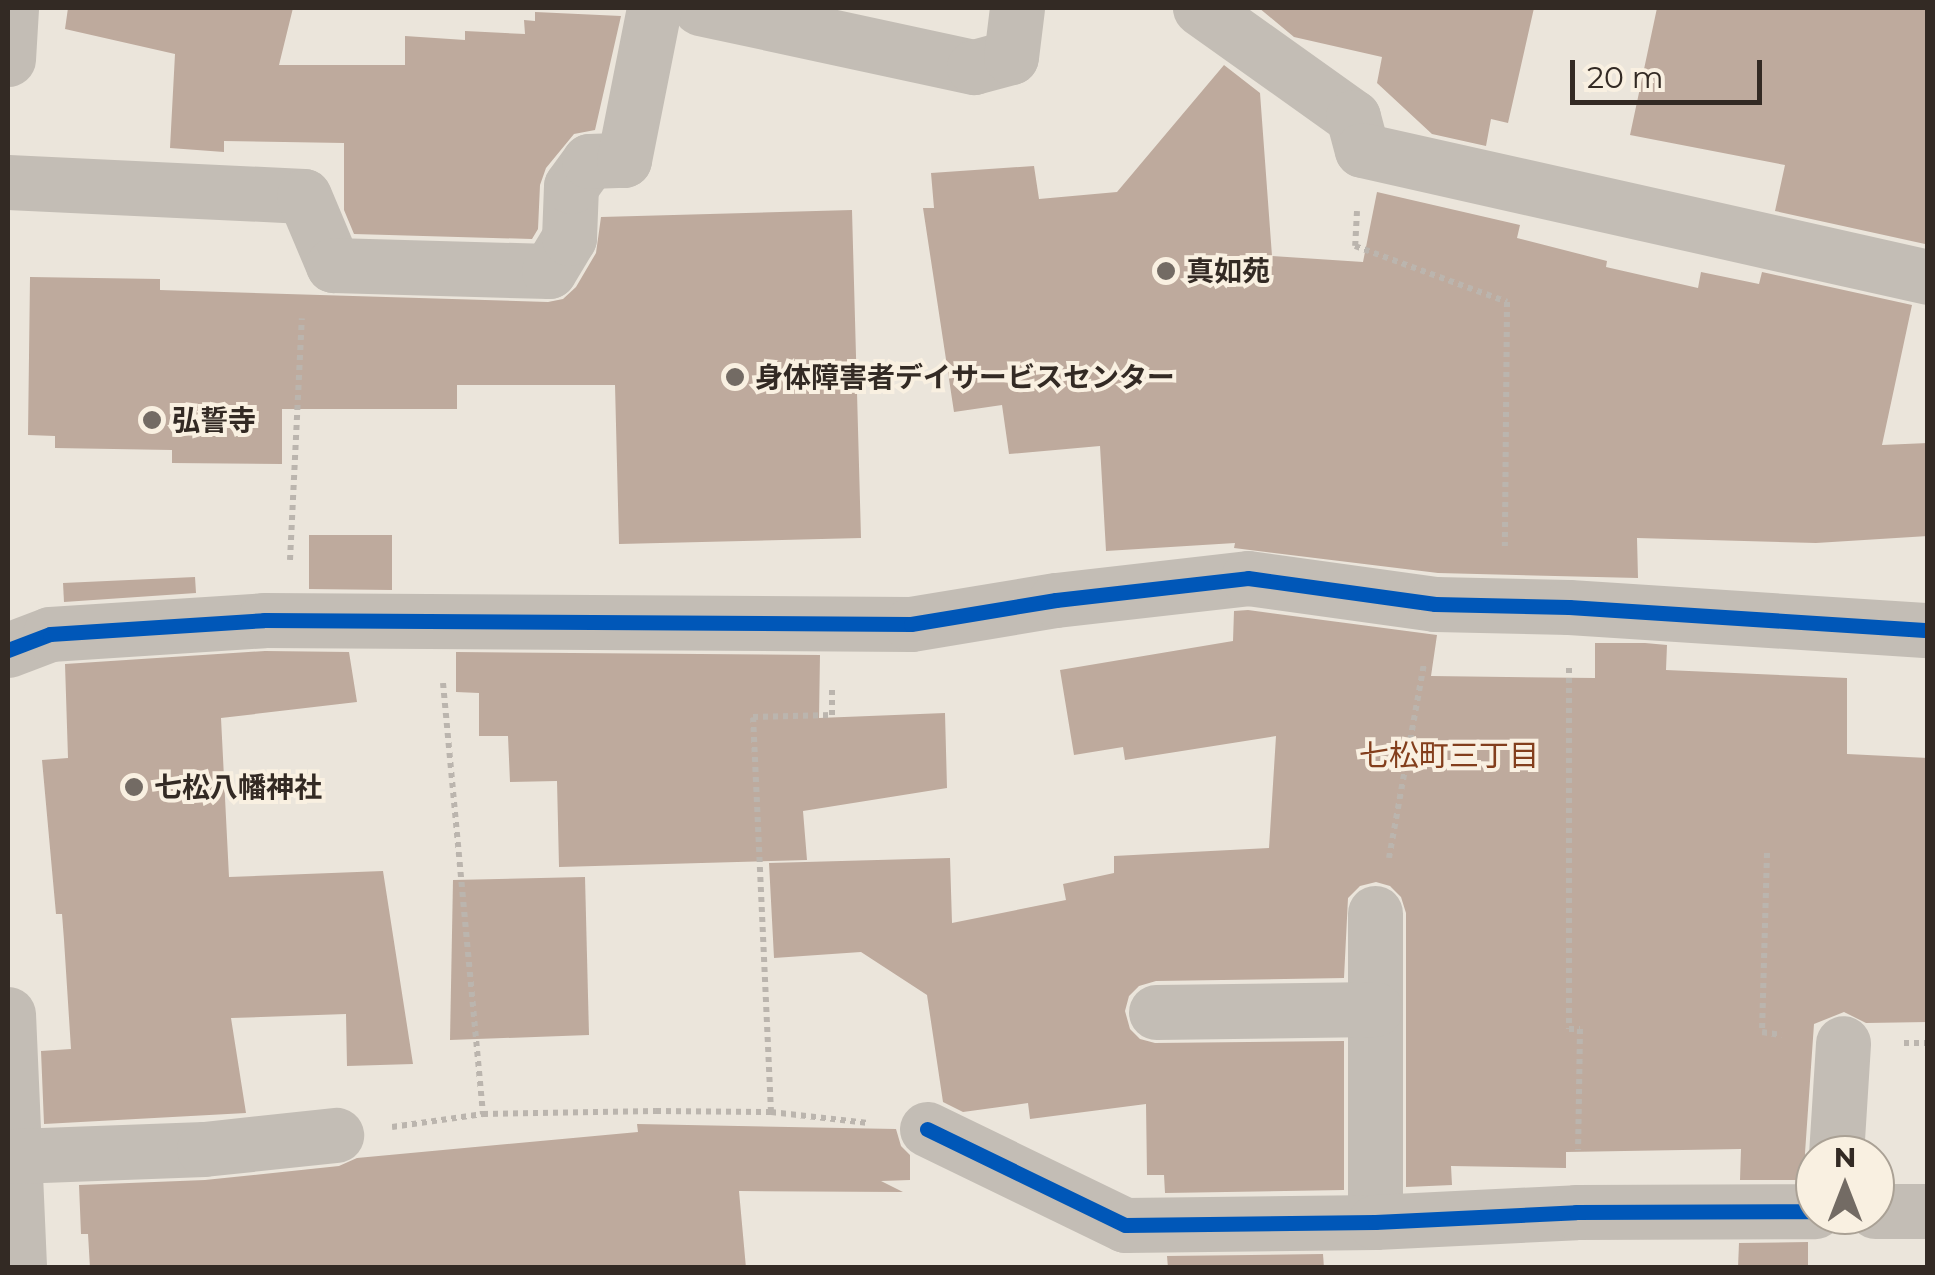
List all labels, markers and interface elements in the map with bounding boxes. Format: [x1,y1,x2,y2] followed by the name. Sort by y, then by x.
[1575,40,1768,102] scale bar
[1587,59,1664,96] text: 20 m
[1186,254,1270,288] place label: 真如苑
[1155,260,1177,282] marker: 真如苑
[755,360,1175,394] place label: 身体障害者デイサービスセンター
[724,366,746,388] marker: 身体障害者デイサービスセンター
[172,403,256,437] place label: 弘誓寺
[141,409,163,431] marker: 弘誓寺
[1359,738,1539,774] district label: 七松町三丁目
[154,770,322,804] place label: 七松八幡神社
[123,776,145,798] marker: 七松八幡神社
[1795,1135,1895,1235] north arrow
[1834,1140,1856,1174] text: N

